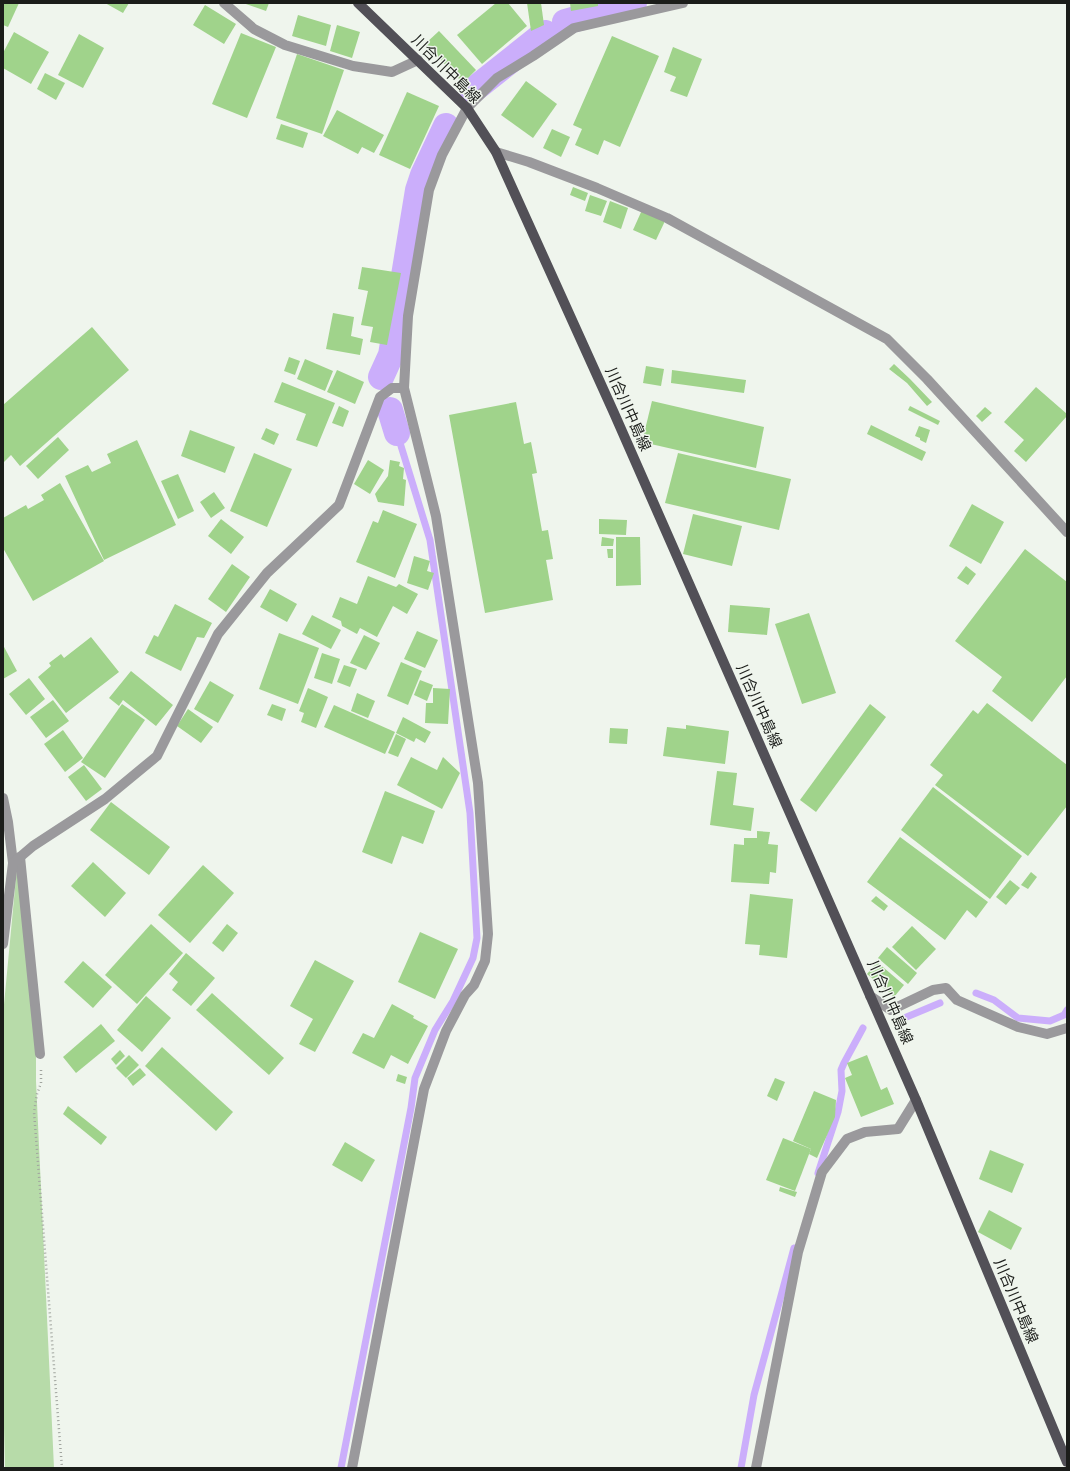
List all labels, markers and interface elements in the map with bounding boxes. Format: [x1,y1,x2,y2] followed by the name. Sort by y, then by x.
[409,30,485,106] street label: 川合川中島線
[602,364,655,453] street label: 川合川中島線
[733,661,786,750] street label: 川合川中島線
[864,957,917,1046] street label: 川合川中島線
[991,1256,1043,1346] street label: 川合川中島線

